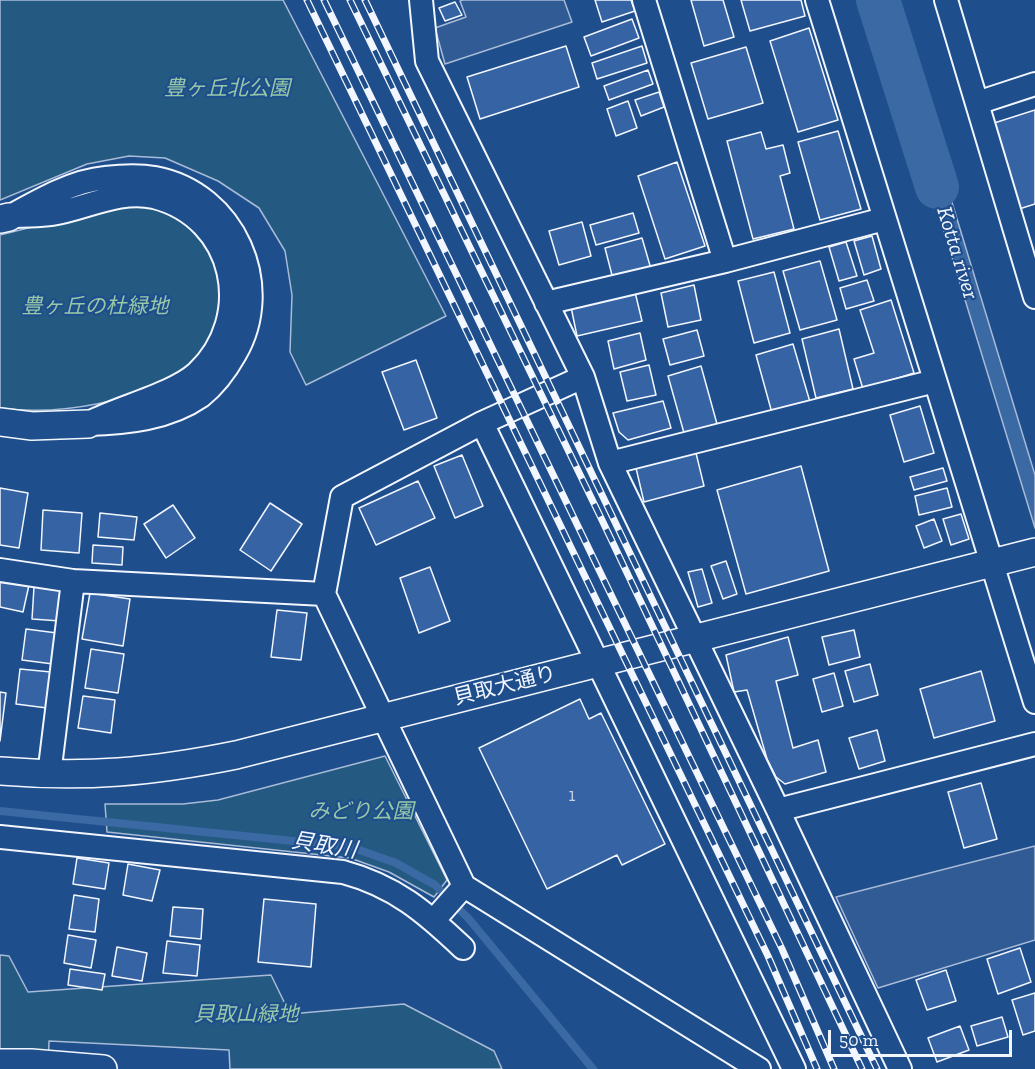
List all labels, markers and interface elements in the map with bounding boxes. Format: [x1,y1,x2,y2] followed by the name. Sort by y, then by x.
[164,76,290,102] park label: 豊ヶ丘北公園
[930,204,984,302] water label: Kotta river
[22,294,168,320] park label: 豊ヶ丘の杜緑地
[451,661,559,711] street label: 貝取大通り
[569,785,575,807] house number: 1
[309,799,413,825] park label: みどり公園
[289,828,359,864] water label: 貝取川
[194,1002,298,1028] park label: 貝取山緑地
[831,1018,1016,1056] scale bar
[839,1029,878,1051] text: 50 m

